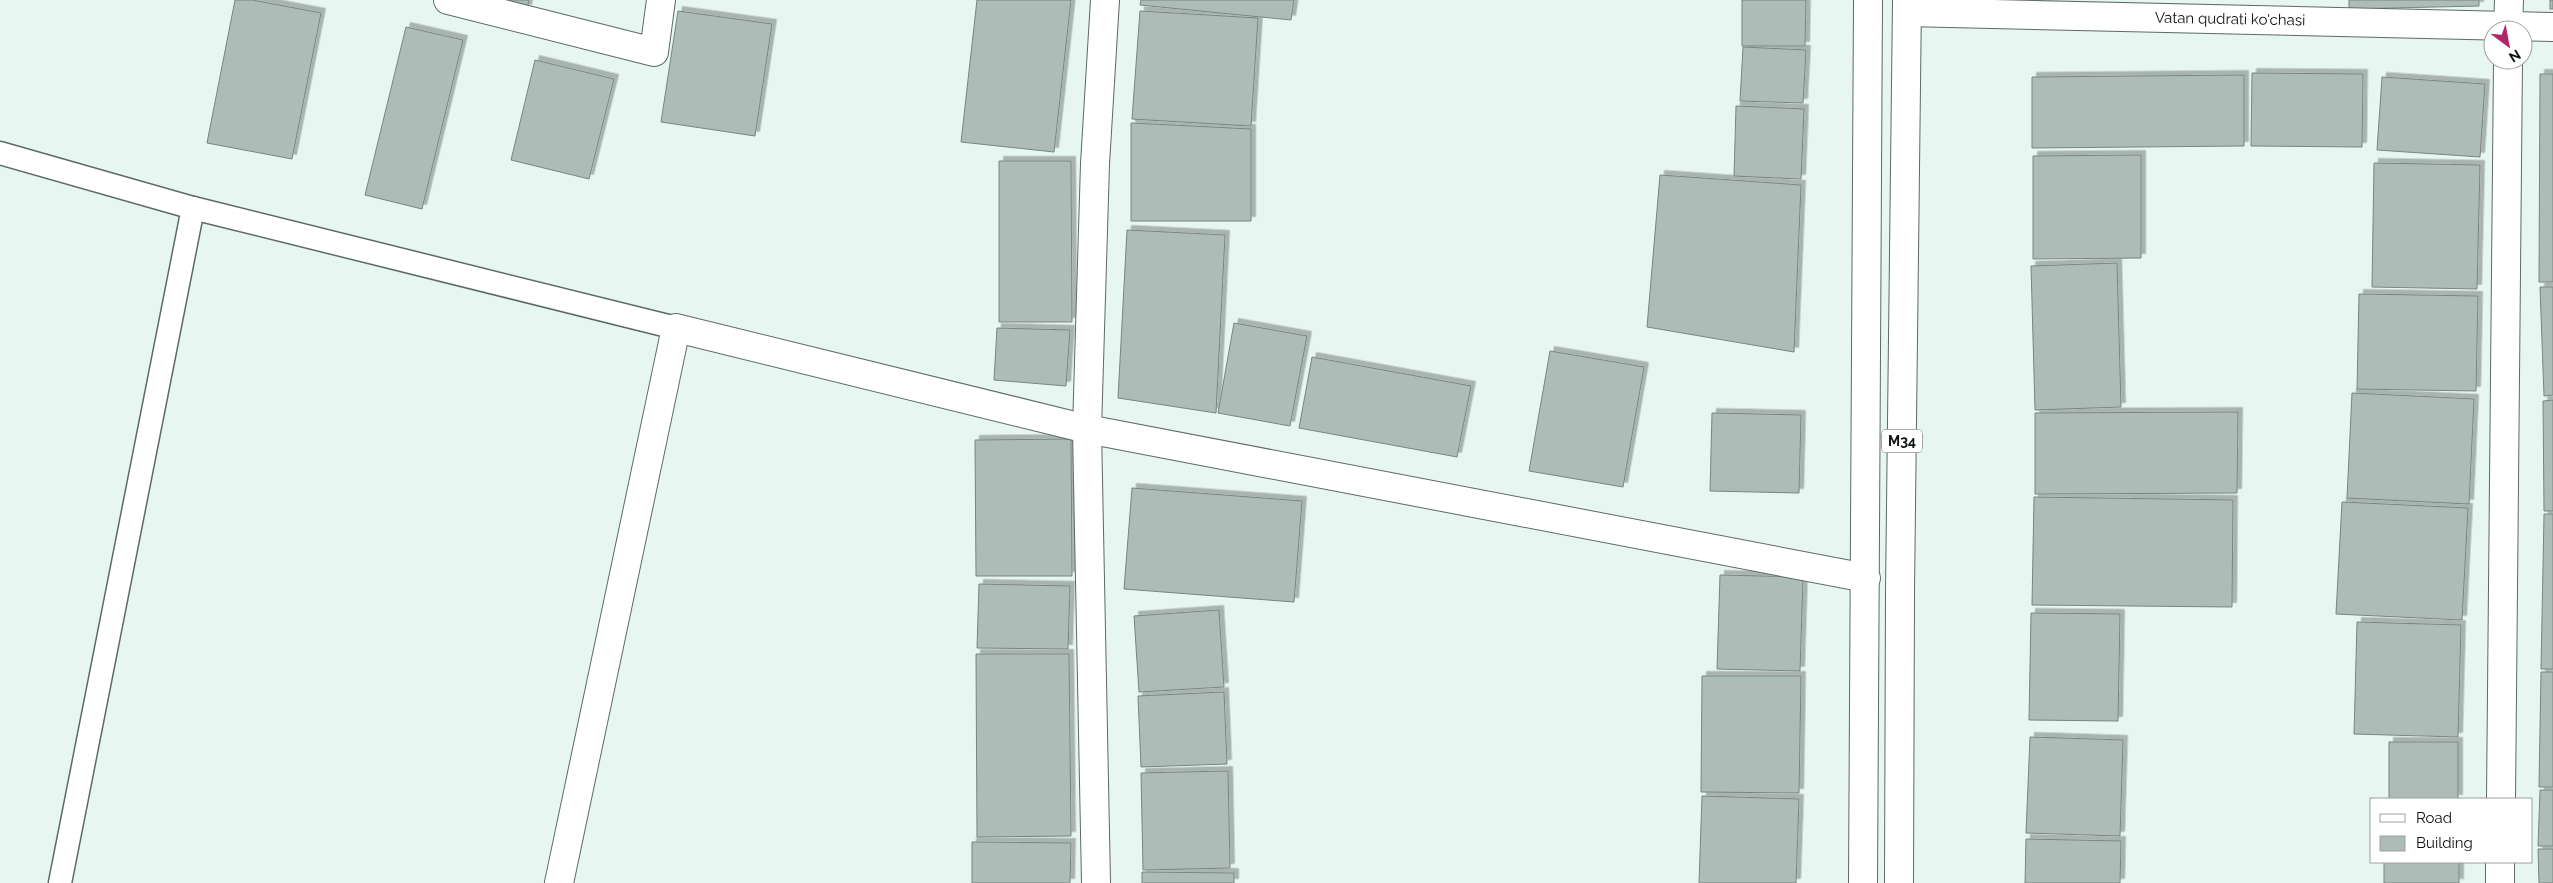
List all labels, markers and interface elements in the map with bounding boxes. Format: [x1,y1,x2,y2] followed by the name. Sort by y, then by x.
[2155,9,2305,29] street label: Vatan qudrati ko'chasi
[2483,20,2533,70] north arrow
[2506,46,2524,66] text: N
[1882,430,1922,452] road number: M34
[2370,798,2533,863] legend
[2416,809,2452,827] text: Road
[2416,834,2473,852] text: Building

